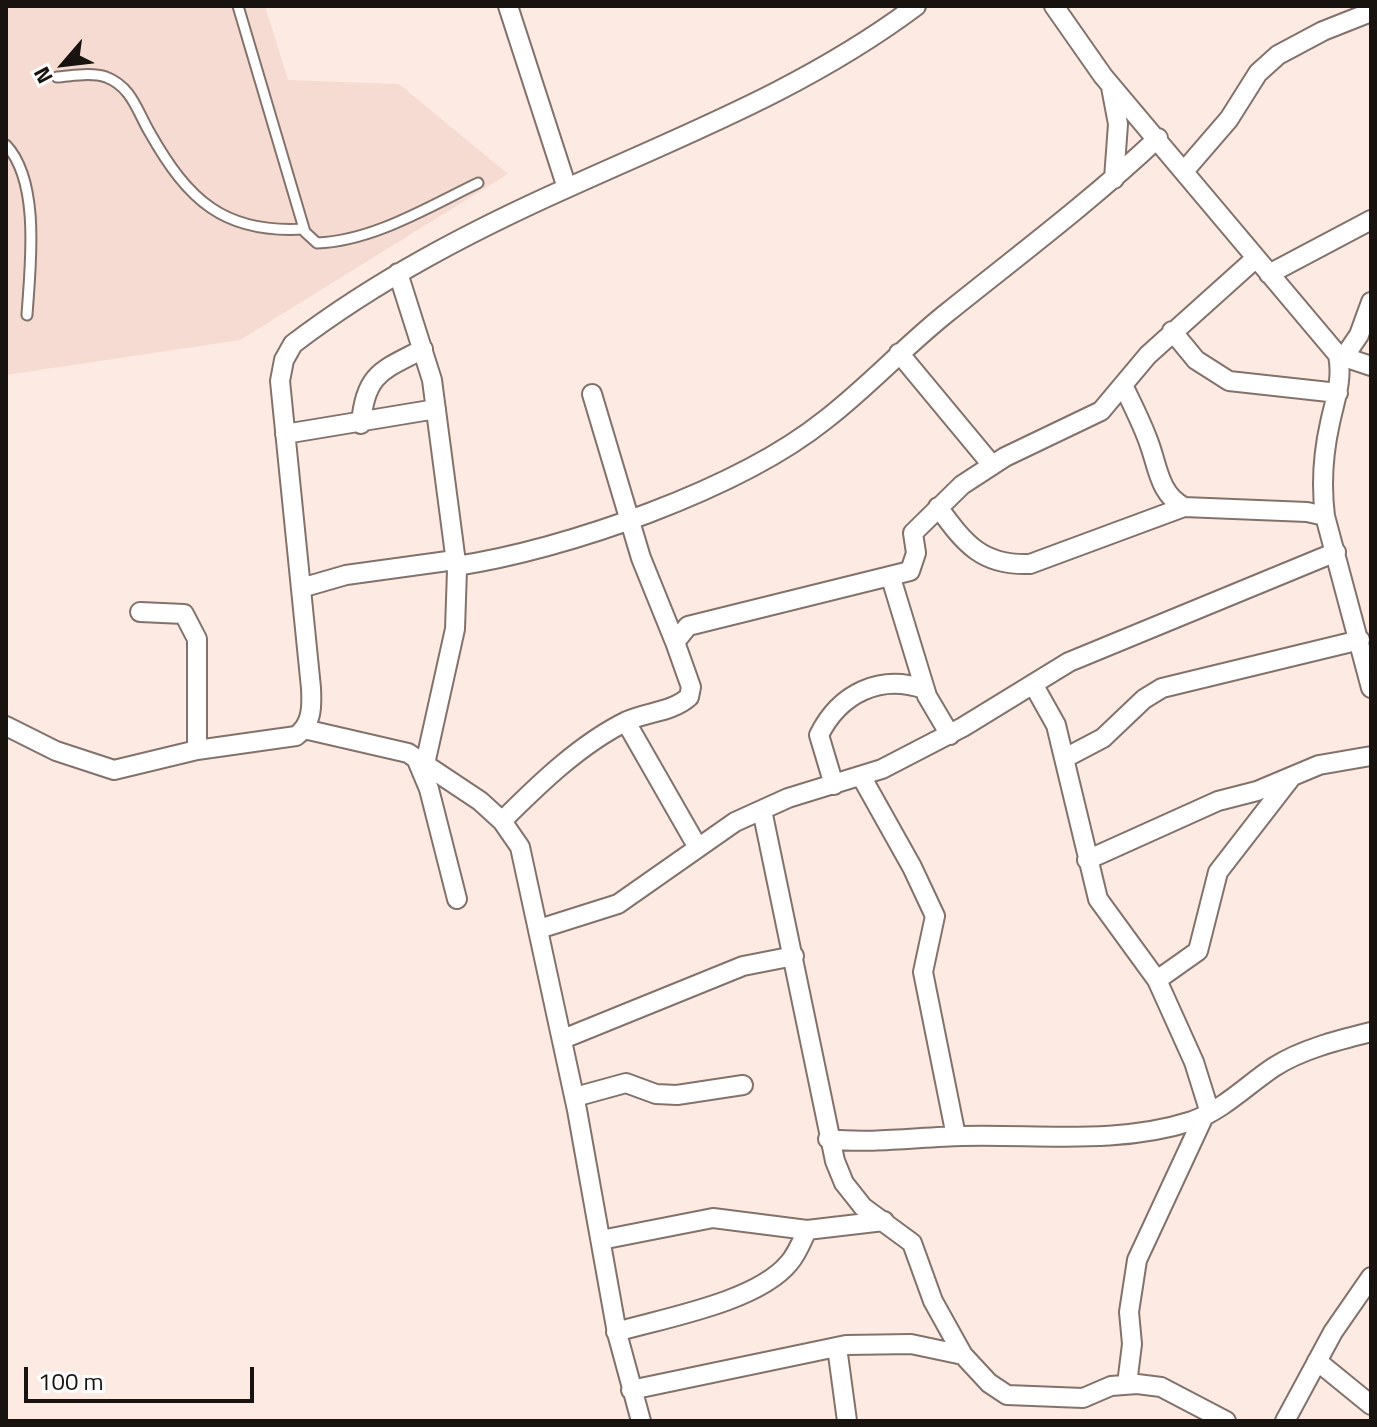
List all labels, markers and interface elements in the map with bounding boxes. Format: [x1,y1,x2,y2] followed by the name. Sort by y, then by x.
[24,24,104,104] north arrow
[24,61,61,90] text: N
[28,1351,258,1401] scale bar
[38,1363,104,1399] text: 100 m

